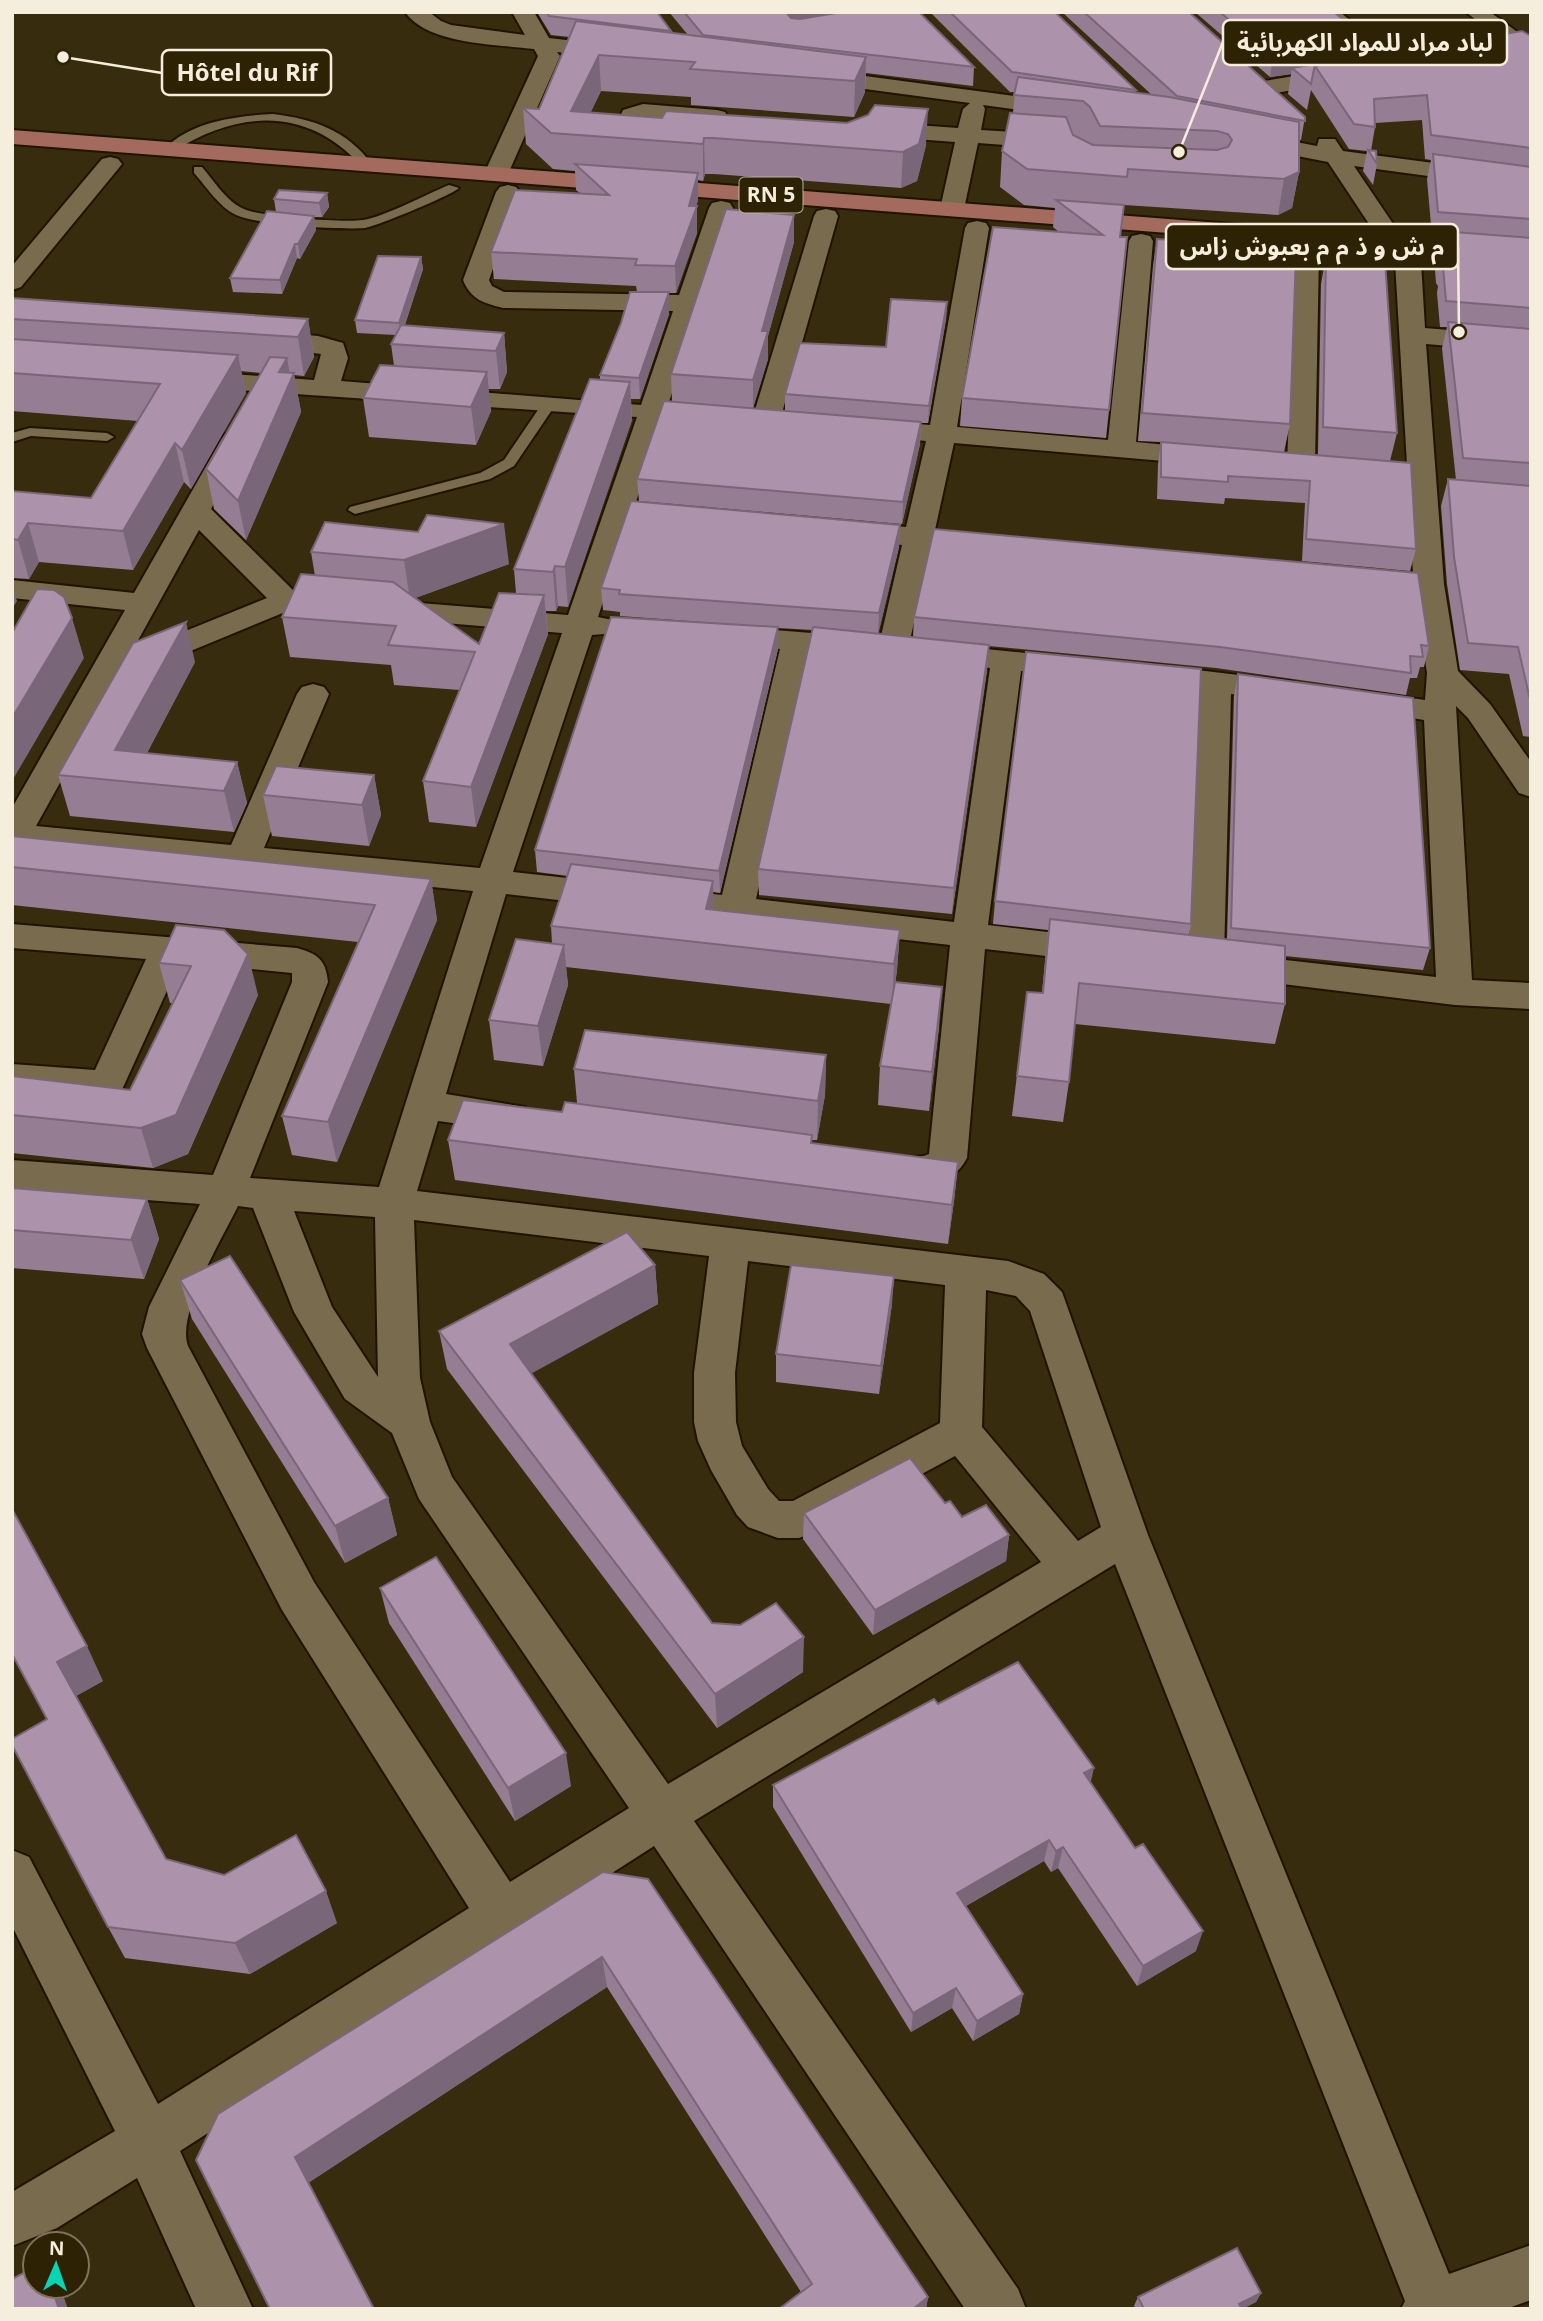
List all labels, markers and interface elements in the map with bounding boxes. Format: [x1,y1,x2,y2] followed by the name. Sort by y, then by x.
[1237,18,1493,69] text: لباد مراد للمواد الكهربائية
[1223,20,1507,65] callout: لباد مراد للمواد الكهربائية
[176,48,319,99] text: Hôtel du Rif
[162,50,331,95] callout: Hôtel du Rif
[740,178,802,212] road number: RN 5
[1180,222,1444,273] text: م ش و ذ م م بعبوش زاس
[1166,224,1458,269] callout: م ش و ذ م م بعبوش زاس
[48,2229,65,2269] text: N
[21,2230,91,2300] north arrow

